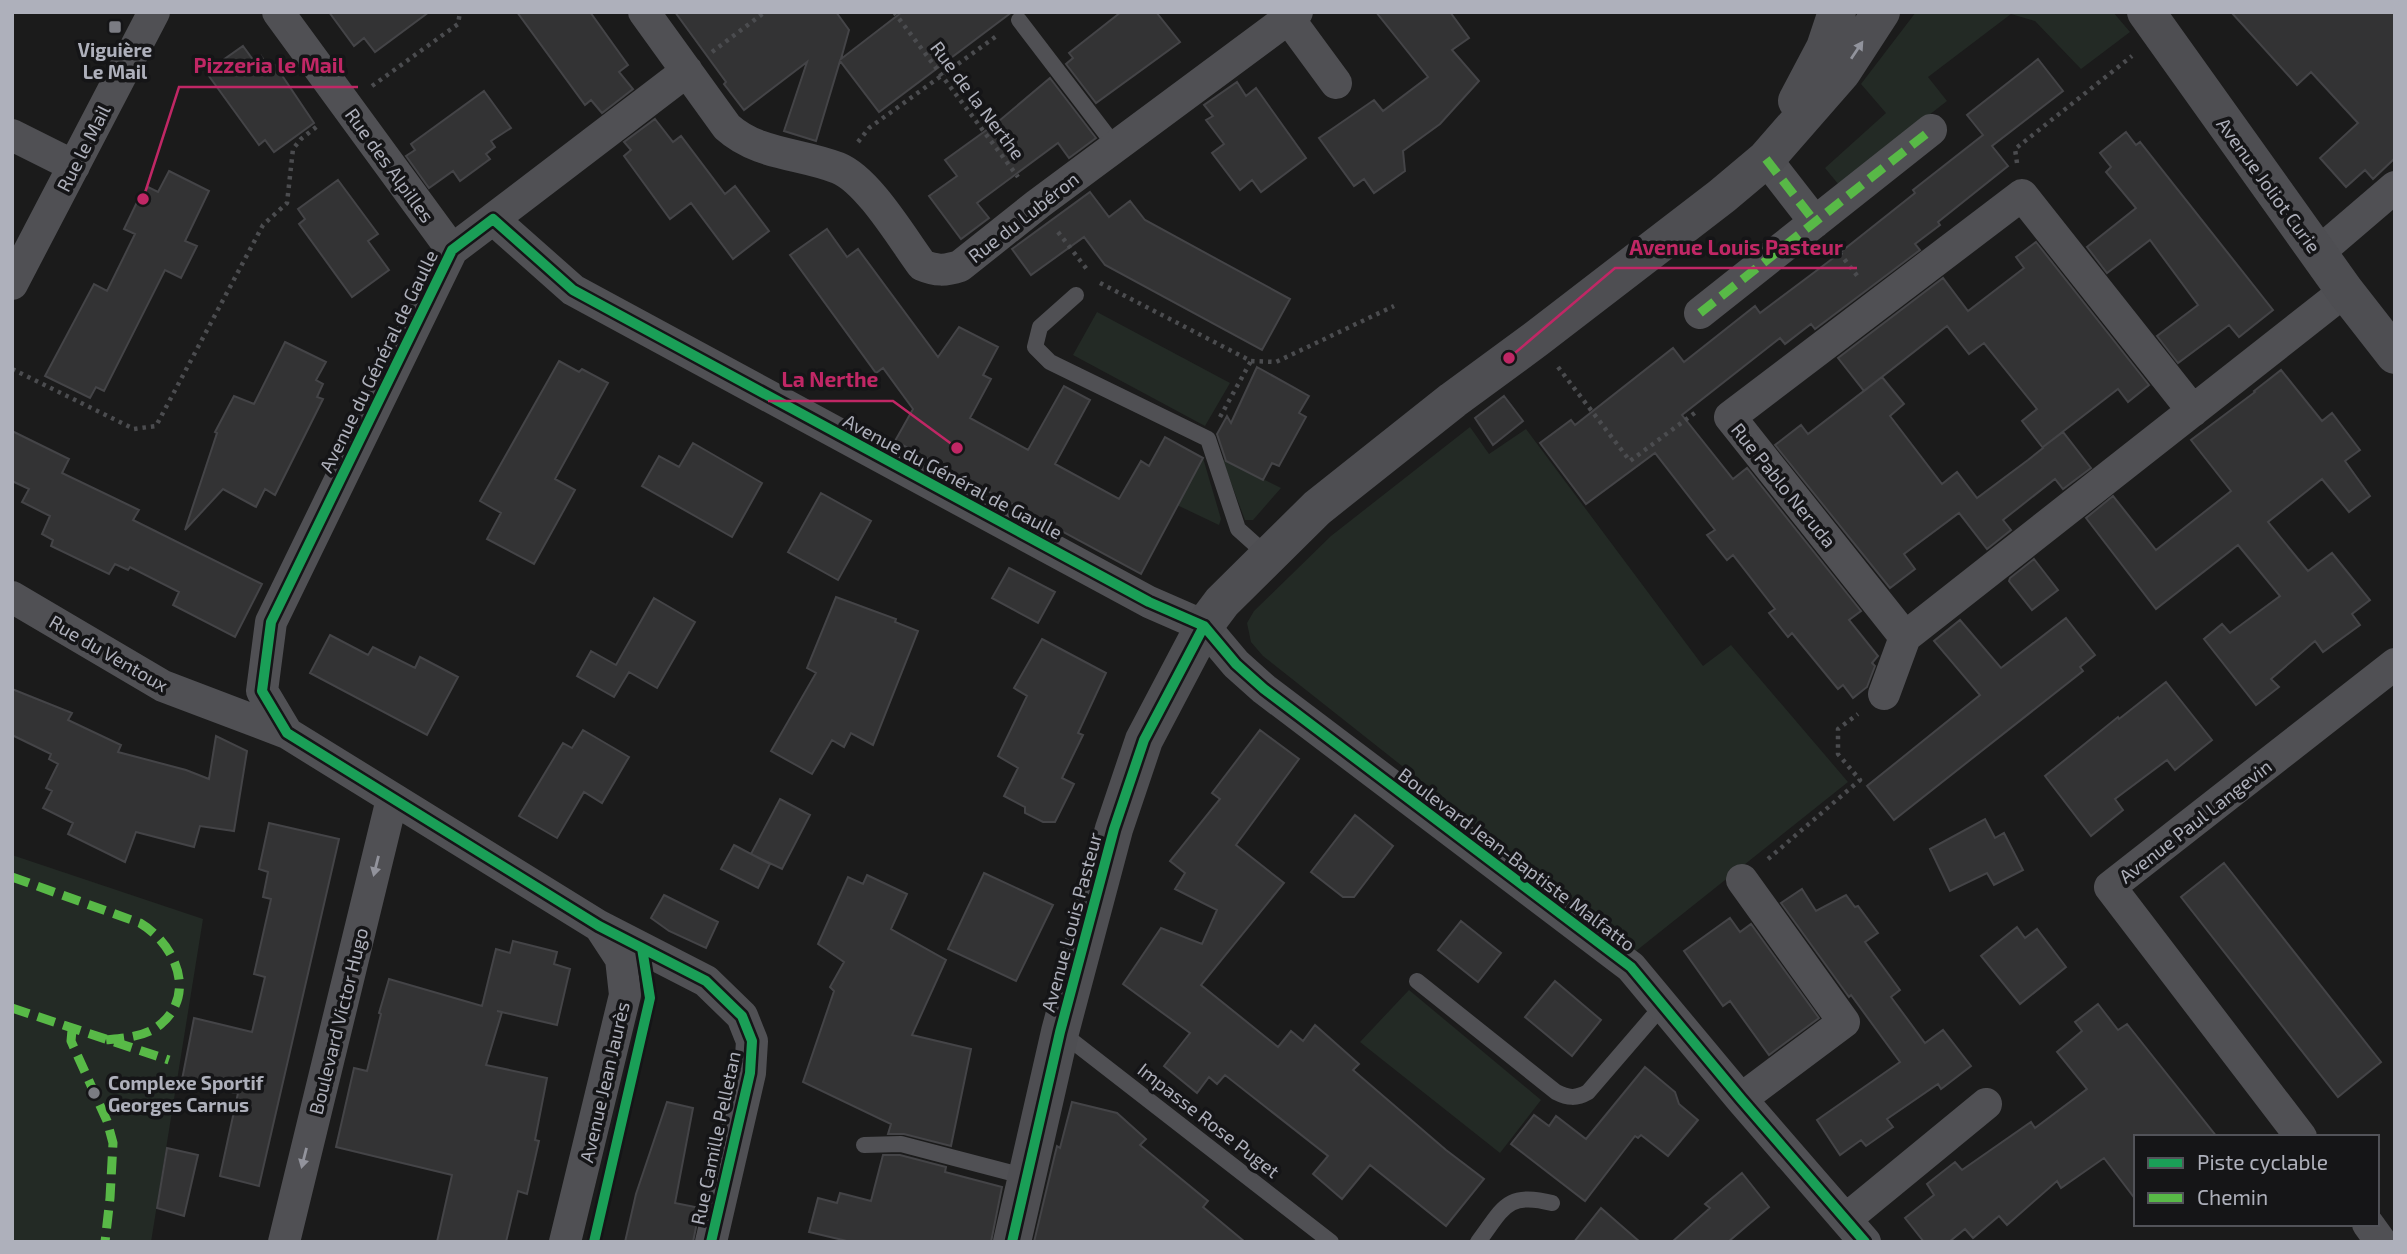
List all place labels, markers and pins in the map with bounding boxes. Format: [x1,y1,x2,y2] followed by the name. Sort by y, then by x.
[107,19,123,35] marker: Viguière Le Mail
[78,38,152,83] place label: Viguière Le Mail
[179,45,358,87] callout: Pizzeria le Mail
[1615,226,1857,268] callout: Avenue Louis Pasteur
[768,359,893,401] callout: La Nerthe
[108,1071,265,1116] place label: Complexe Sportif Georges Carnus
[86,1085,102,1101] marker: Complexe Sportif Georges Carnus

